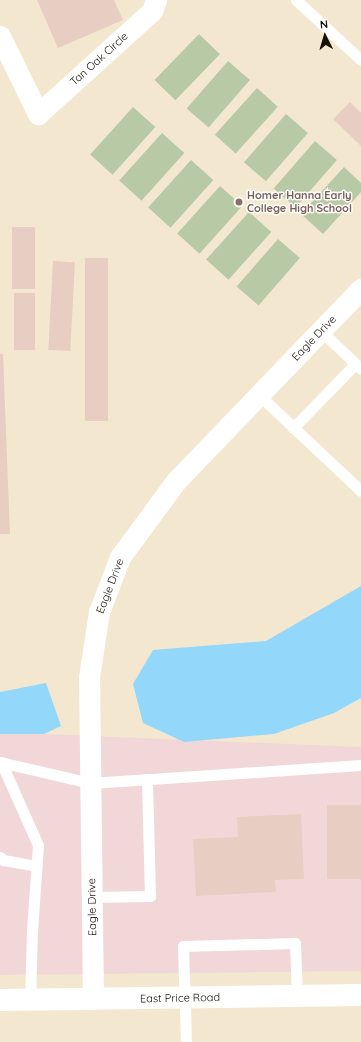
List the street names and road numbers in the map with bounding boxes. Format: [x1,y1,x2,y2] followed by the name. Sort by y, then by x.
[67,30,131,88] street label: Tan Oak Circle
[289,313,339,363] street label: Eagle Drive
[93,557,127,615] street label: Eagle Drive
[85,878,99,936] street label: Eagle Drive
[140,991,220,1005] street label: East Price Road

